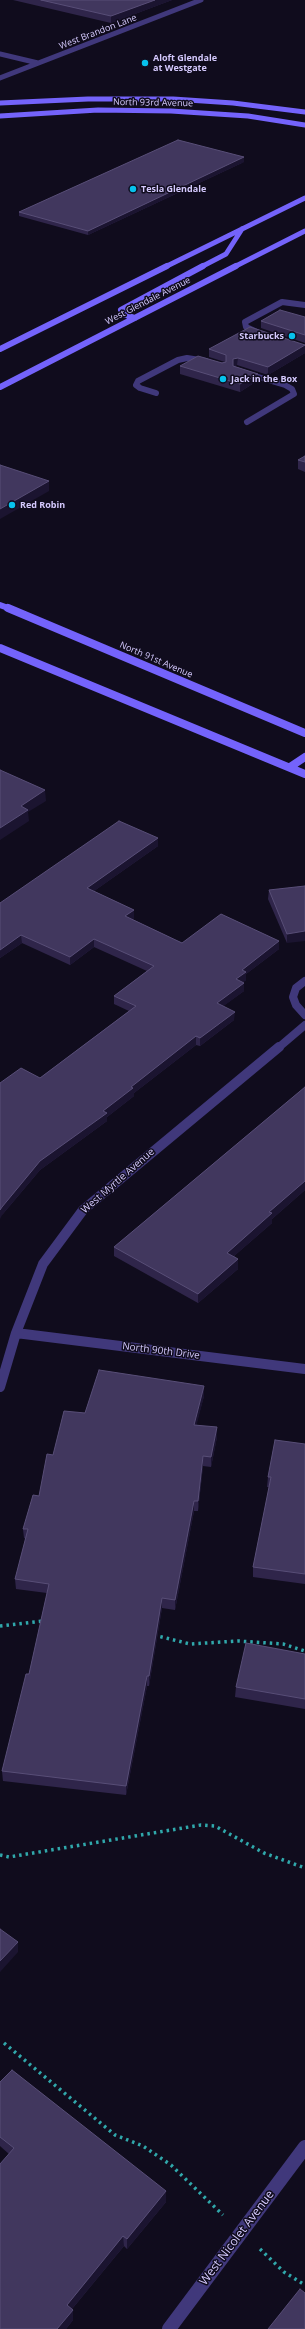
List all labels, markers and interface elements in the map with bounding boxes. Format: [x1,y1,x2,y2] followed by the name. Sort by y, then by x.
[58,12,138,52] street label: West Brandon Lane
[153,53,217,74] place label: Aloft Glendale at Westgate
[140,58,150,68] marker: Aloft Glendale at Westgate
[113,97,193,109] street label: North 93rd Avenue
[128,184,138,194] marker: Tesla Glendale
[141,184,206,194] place label: Tesla Glendale
[104,275,192,327] street label: West Glendale Avenue
[239,331,284,341] place label: Starbucks
[287,331,297,341] marker: Starbucks
[218,374,228,384] marker: Jack in the Box
[231,374,297,384] place label: Jack in the Box
[7,500,17,510] marker: Red Robin
[20,500,65,510] place label: Red Robin
[118,640,194,680] street label: North 91st Avenue
[79,1146,157,1216] street label: West Myrtle Avenue
[121,1340,201,1362] street label: North 90th Drive
[197,2188,277,2288] street label: West Nicolet Avenue

